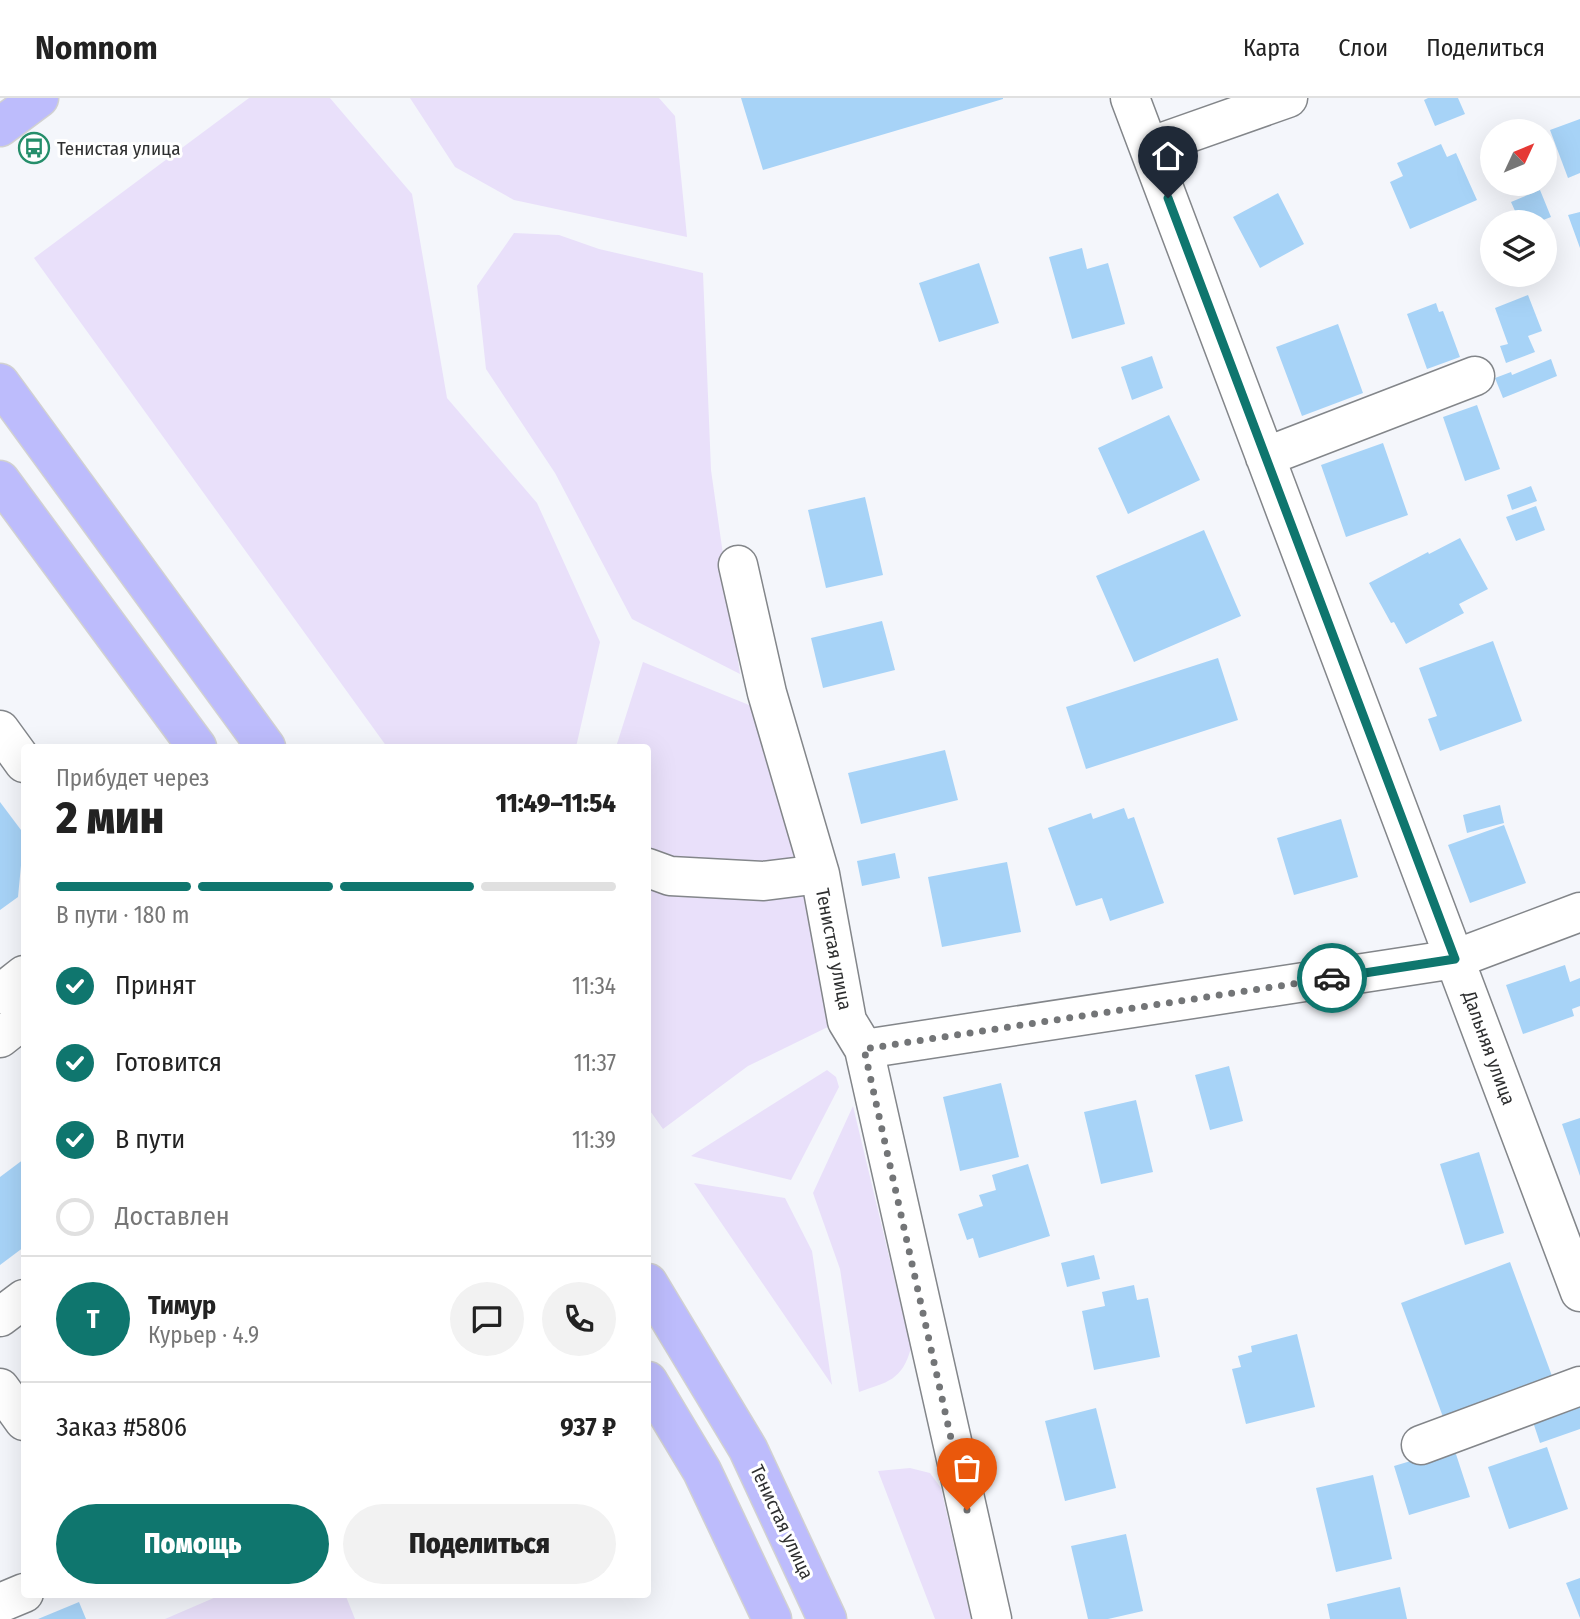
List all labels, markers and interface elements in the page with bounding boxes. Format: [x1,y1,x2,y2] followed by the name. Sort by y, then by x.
[35,28,158,68] text: Nomnom
[1243,34,1300,62] text: Карта
[1338,34,1388,62] text: Слои
[1426,34,1545,62] text: Поделиться
[1480,119,1558,196] north arrow
[1480,119,1557,287] map controls
[1138,126,1198,198] pin
[17,131,51,165] bus stop icon: Тенистая улица
[57,137,180,160] place label: Тенистая улица
[1149,137,1187,175] icon: home
[1480,210,1557,287] button: layers
[56,764,209,792] text: Прибудет через
[496,788,616,819] text: 11:49–11:54
[56,790,164,845] text: 2 мин
[811,886,857,1012] street label: Тенистая улица
[56,901,189,929] text: В пути · 180 m
[1297,943,1367,1013] courier
[1313,959,1351,997] icon: car
[56,967,94,1005] icon: check
[115,970,196,1001] text: Принят
[572,972,616,1000] text: 11:34
[1457,987,1520,1108] street label: Дальняя улица
[56,1044,94,1082] icon: check
[115,1047,222,1078] text: Готовится
[574,1049,616,1077] text: 11:37
[56,1121,94,1159] icon: check
[115,1124,185,1155] text: В пути
[572,1126,616,1154] text: 11:39
[115,1201,230,1232] text: Доставлен
[450,1282,524,1356] button: chat
[542,1282,616,1356] button: phone
[148,1290,216,1321] text: Тимур
[87,1304,99,1335] text: Т
[148,1321,259,1349] text: Курьер · 4.9
[56,1412,187,1443] text: Заказ #5806
[560,1412,616,1443] text: 937 ₽
[937,1438,997,1510] pin
[948,1449,986,1487] icon: bag
[745,1461,819,1583] street label: Тенистая улица
[56,1504,329,1584] button: Помощь
[343,1504,616,1584] button: Поделиться

